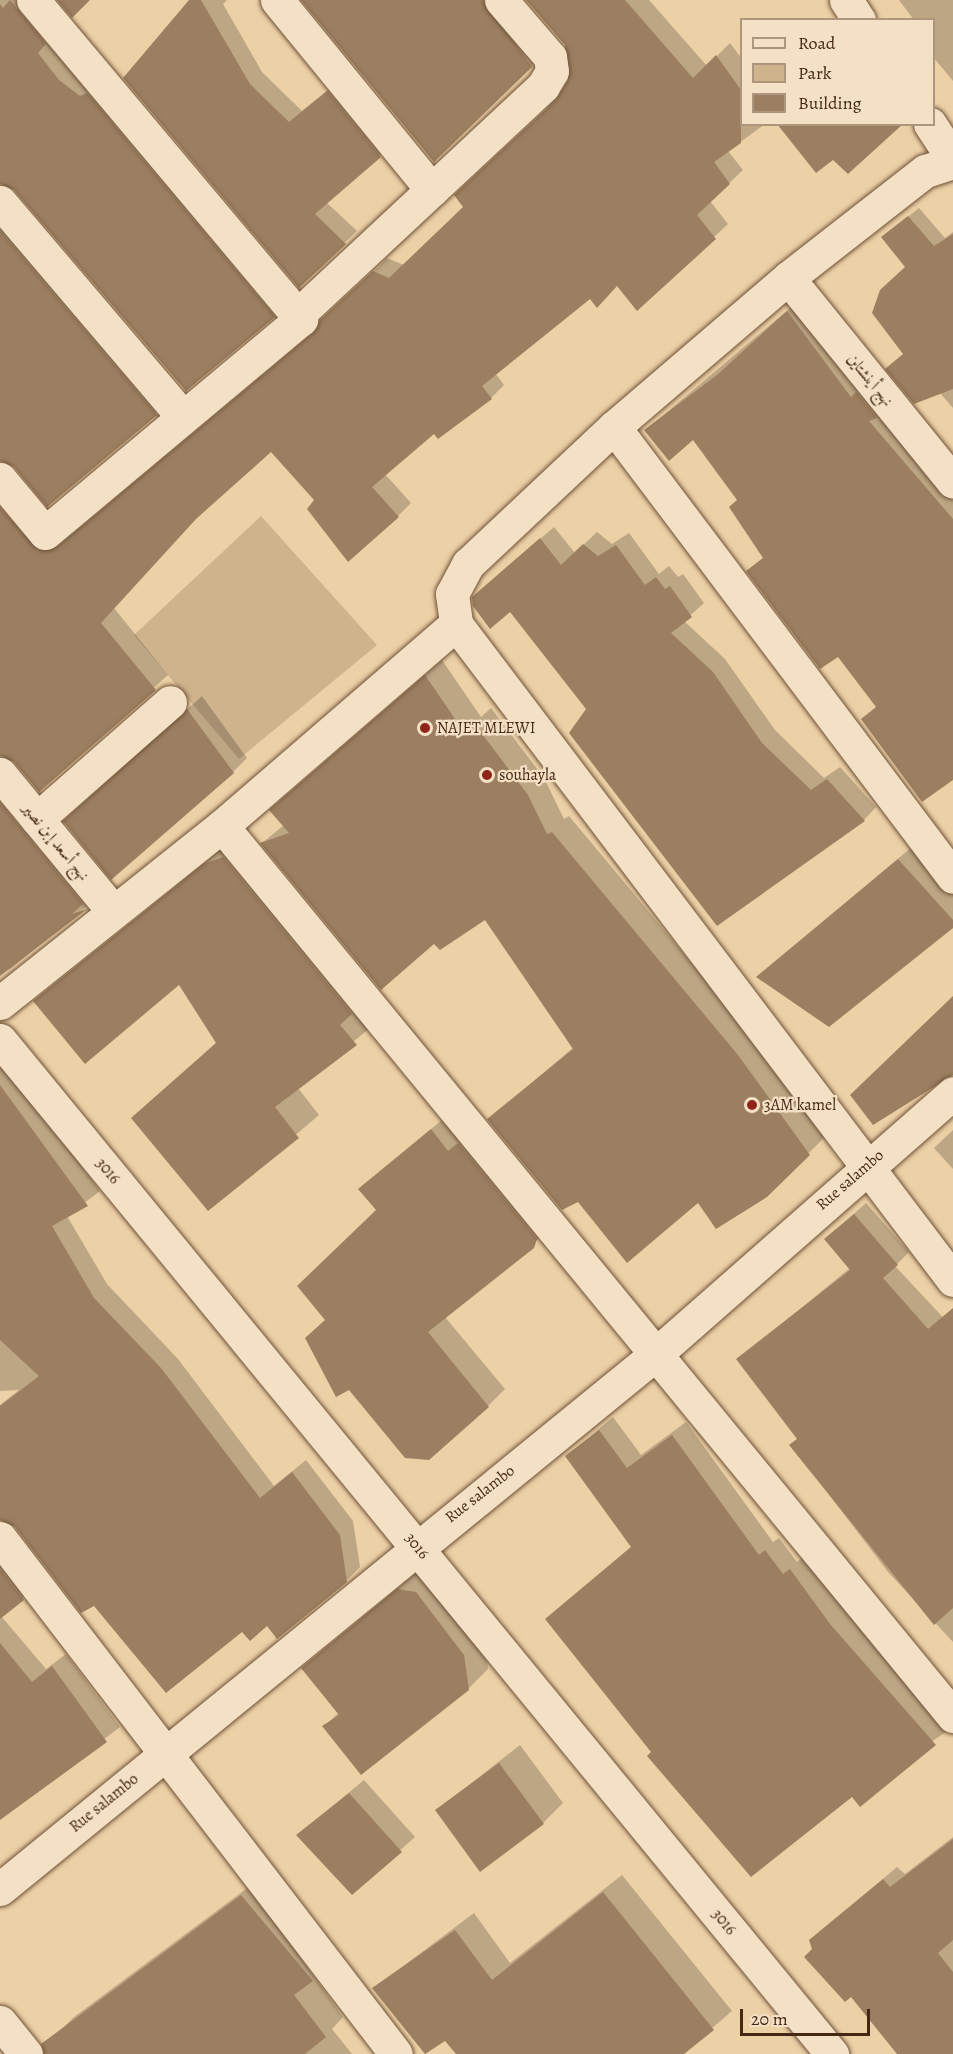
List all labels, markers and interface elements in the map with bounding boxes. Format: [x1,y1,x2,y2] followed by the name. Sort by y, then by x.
[740,18,935,126] legend
[798,31,835,55] text: Road
[798,61,832,85] text: Park
[798,91,862,115] text: Building
[843,350,897,410] street label: نهج أينشتاين
[437,718,535,738] place label: NAJET MLEWI
[418,721,432,735] marker: NAJET MLEWI
[499,765,556,785] place label: souhayla
[480,768,494,782] marker: souhayla
[19,799,93,885] street label: نهج أسعد إبن نصير
[764,1095,836,1115] place label: 3AM kamel
[745,1098,759,1112] marker: 3AM kamel
[812,1146,888,1214] street label: Rue salambo
[92,1154,124,1188] street label: 3016
[441,1461,519,1527] street label: Rue salambo
[401,1529,433,1563] street label: 3016
[66,1769,142,1837] street label: Rue salambo
[708,1905,740,1939] street label: 3016
[743,1997,874,2035] scale bar
[751,2007,788,2031] text: 20 m

